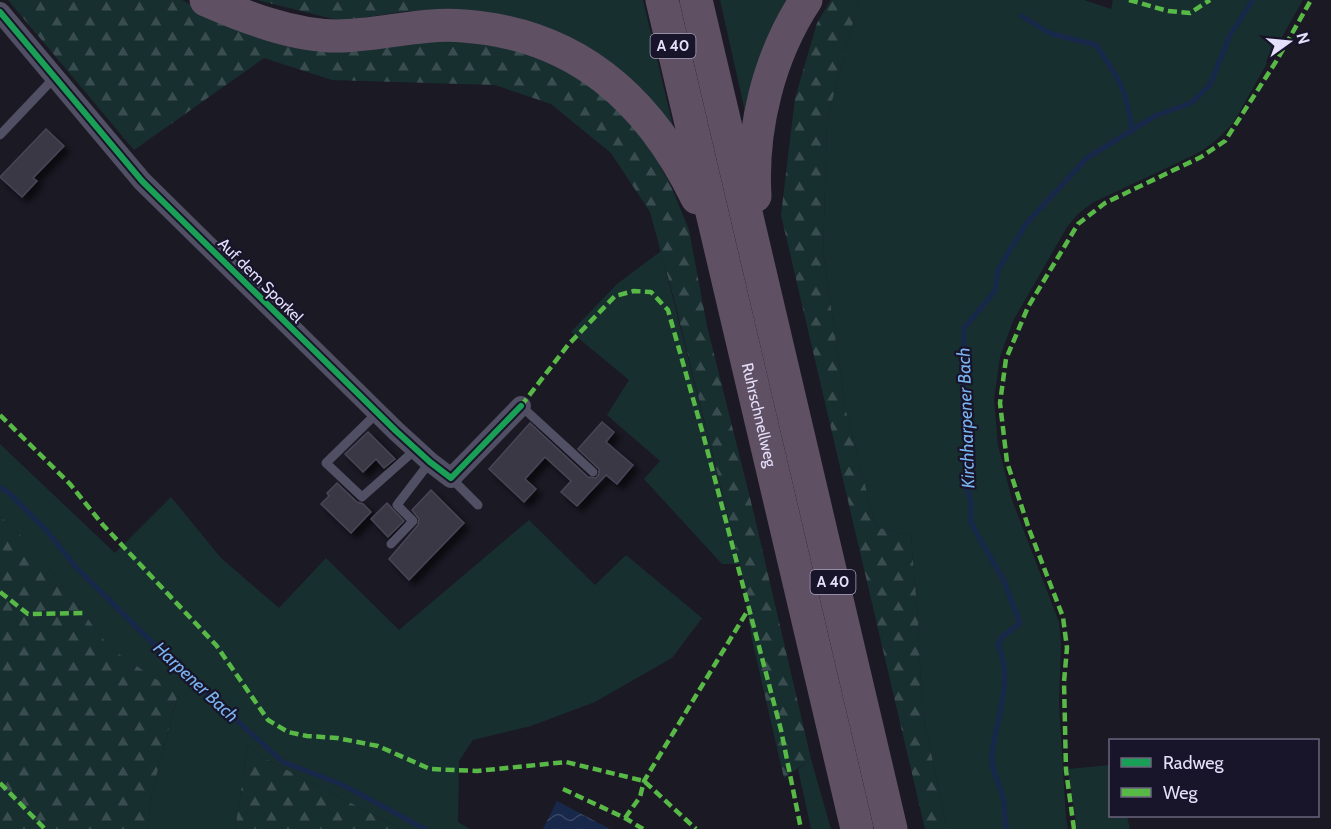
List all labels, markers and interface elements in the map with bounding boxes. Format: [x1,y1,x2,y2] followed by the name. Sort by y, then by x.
[1259,12,1319,72] north arrow
[1292,30,1314,46] text: N
[650,34,696,58] road number: A 40
[214,234,307,327] street label: Auf dem Sporkel
[953,347,979,489] water label: Kirchharpener Bach
[738,361,781,470] street label: Ruhrschnellweg
[810,570,856,594] road number: A 40
[149,637,243,727] water label: Harpener Bach
[1109,739,1319,817] legend
[1163,752,1225,774] text: Radweg
[1163,782,1199,804] text: Weg

